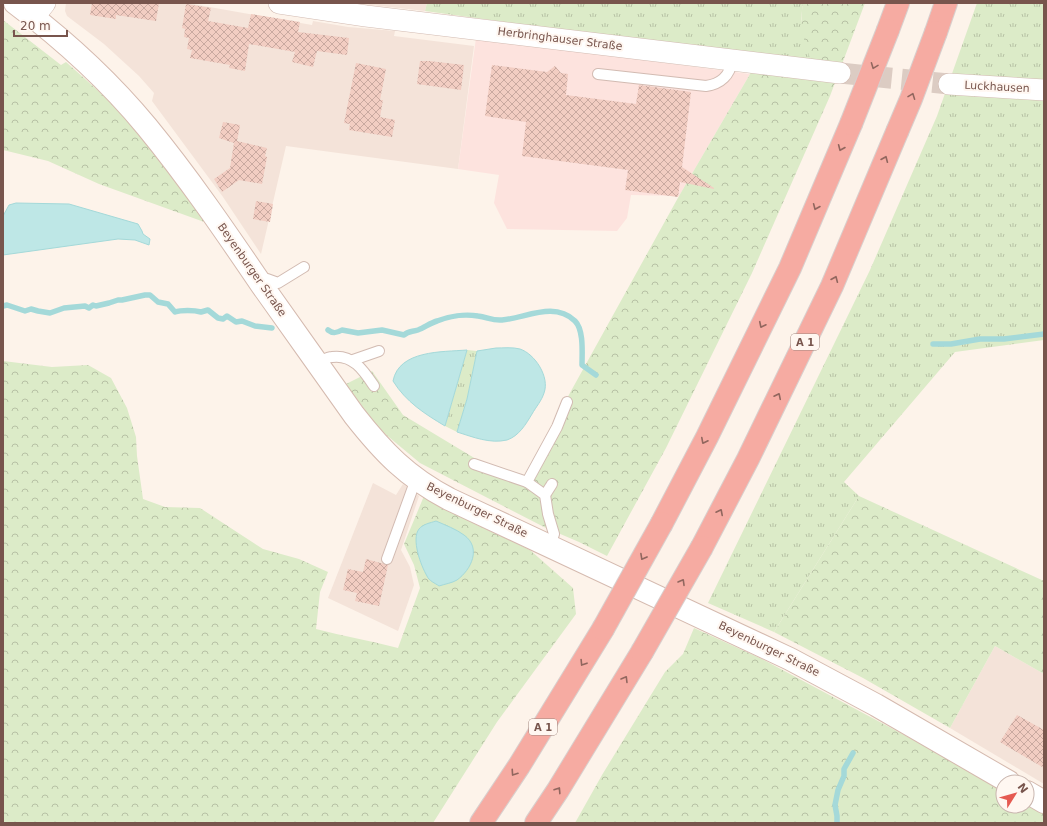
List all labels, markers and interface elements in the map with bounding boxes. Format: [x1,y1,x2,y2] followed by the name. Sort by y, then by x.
[14,12,67,38] scale bar
[20,19,51,33] text: 20 m
[497,25,623,53] street label: Herbringhauser Straße
[871,63,879,70] one-way arrow
[964,79,1030,95] street label: Luckhausen
[908,92,916,99] one-way arrow
[838,143,846,151] one-way arrow
[881,156,889,163] one-way arrow
[813,202,821,210] one-way arrow
[215,221,289,319] street label: Beyenburger Straße
[830,276,838,283] one-way arrow
[759,320,767,328] one-way arrow
[791,334,819,350] road number: A 1
[773,393,781,400] one-way arrow
[702,437,709,445] one-way arrow
[424,480,530,540] street label: Beyenburger Straße
[715,509,723,516] one-way arrow
[641,553,648,561] one-way arrow
[678,579,685,586] one-way arrow
[716,619,822,679] street label: Beyenburger Straße
[580,658,587,665] one-way arrow
[621,676,628,683] one-way arrow
[529,719,557,735] road number: A 1
[511,769,519,776] one-way arrow
[995,774,1035,814] north arrow
[1015,781,1031,796] text: N
[553,787,560,794] one-way arrow

